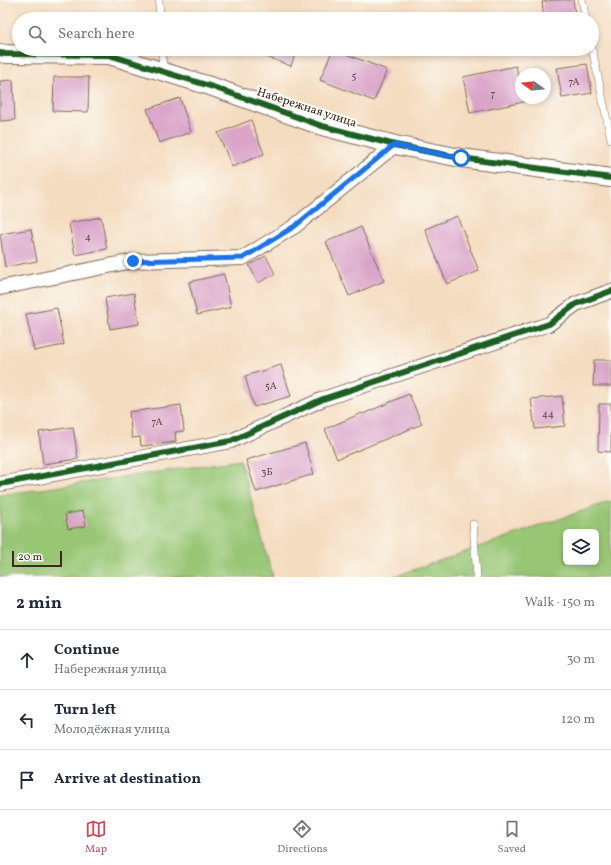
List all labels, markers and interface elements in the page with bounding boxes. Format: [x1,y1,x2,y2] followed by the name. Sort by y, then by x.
[12,12,599,56] search box
[26,23,48,45] icon: search
[58,24,135,45] text: Search here
[515,68,551,104] north arrow
[352,69,357,83] house number: 5
[569,75,579,89] house number: 7А
[255,84,359,132] street label: Набережная улица
[491,87,496,101] house number: 7
[452,149,470,167] route start
[85,230,91,244] house number: 4
[124,252,142,270] route end
[265,379,277,393] house number: 5А
[542,407,554,421] house number: 44
[152,415,162,429] house number: 7А
[261,465,273,479] house number: 3Б
[563,529,599,565] map controls
[563,529,599,565] button: layers
[12,549,62,568] scale bar
[18,550,42,565] text: 20 m
[16,592,62,615] text: 2 min
[525,594,595,612] text: Walk · 150 m
[54,640,119,661] text: Continue
[16,649,38,671] icon: ahead
[567,651,595,669] text: 30 m
[54,661,167,679] text: Набережная улица
[54,700,116,721] text: Turn left
[16,709,38,731] icon: left
[561,711,595,729] text: 120 m
[54,721,170,739] text: Молодёжная улица
[16,769,38,791] icon: arrive
[54,769,201,790] text: Arrive at destination
[85,818,107,857] tab: Map
[277,818,328,857] tab: Directions
[498,818,526,857] tab: Saved

